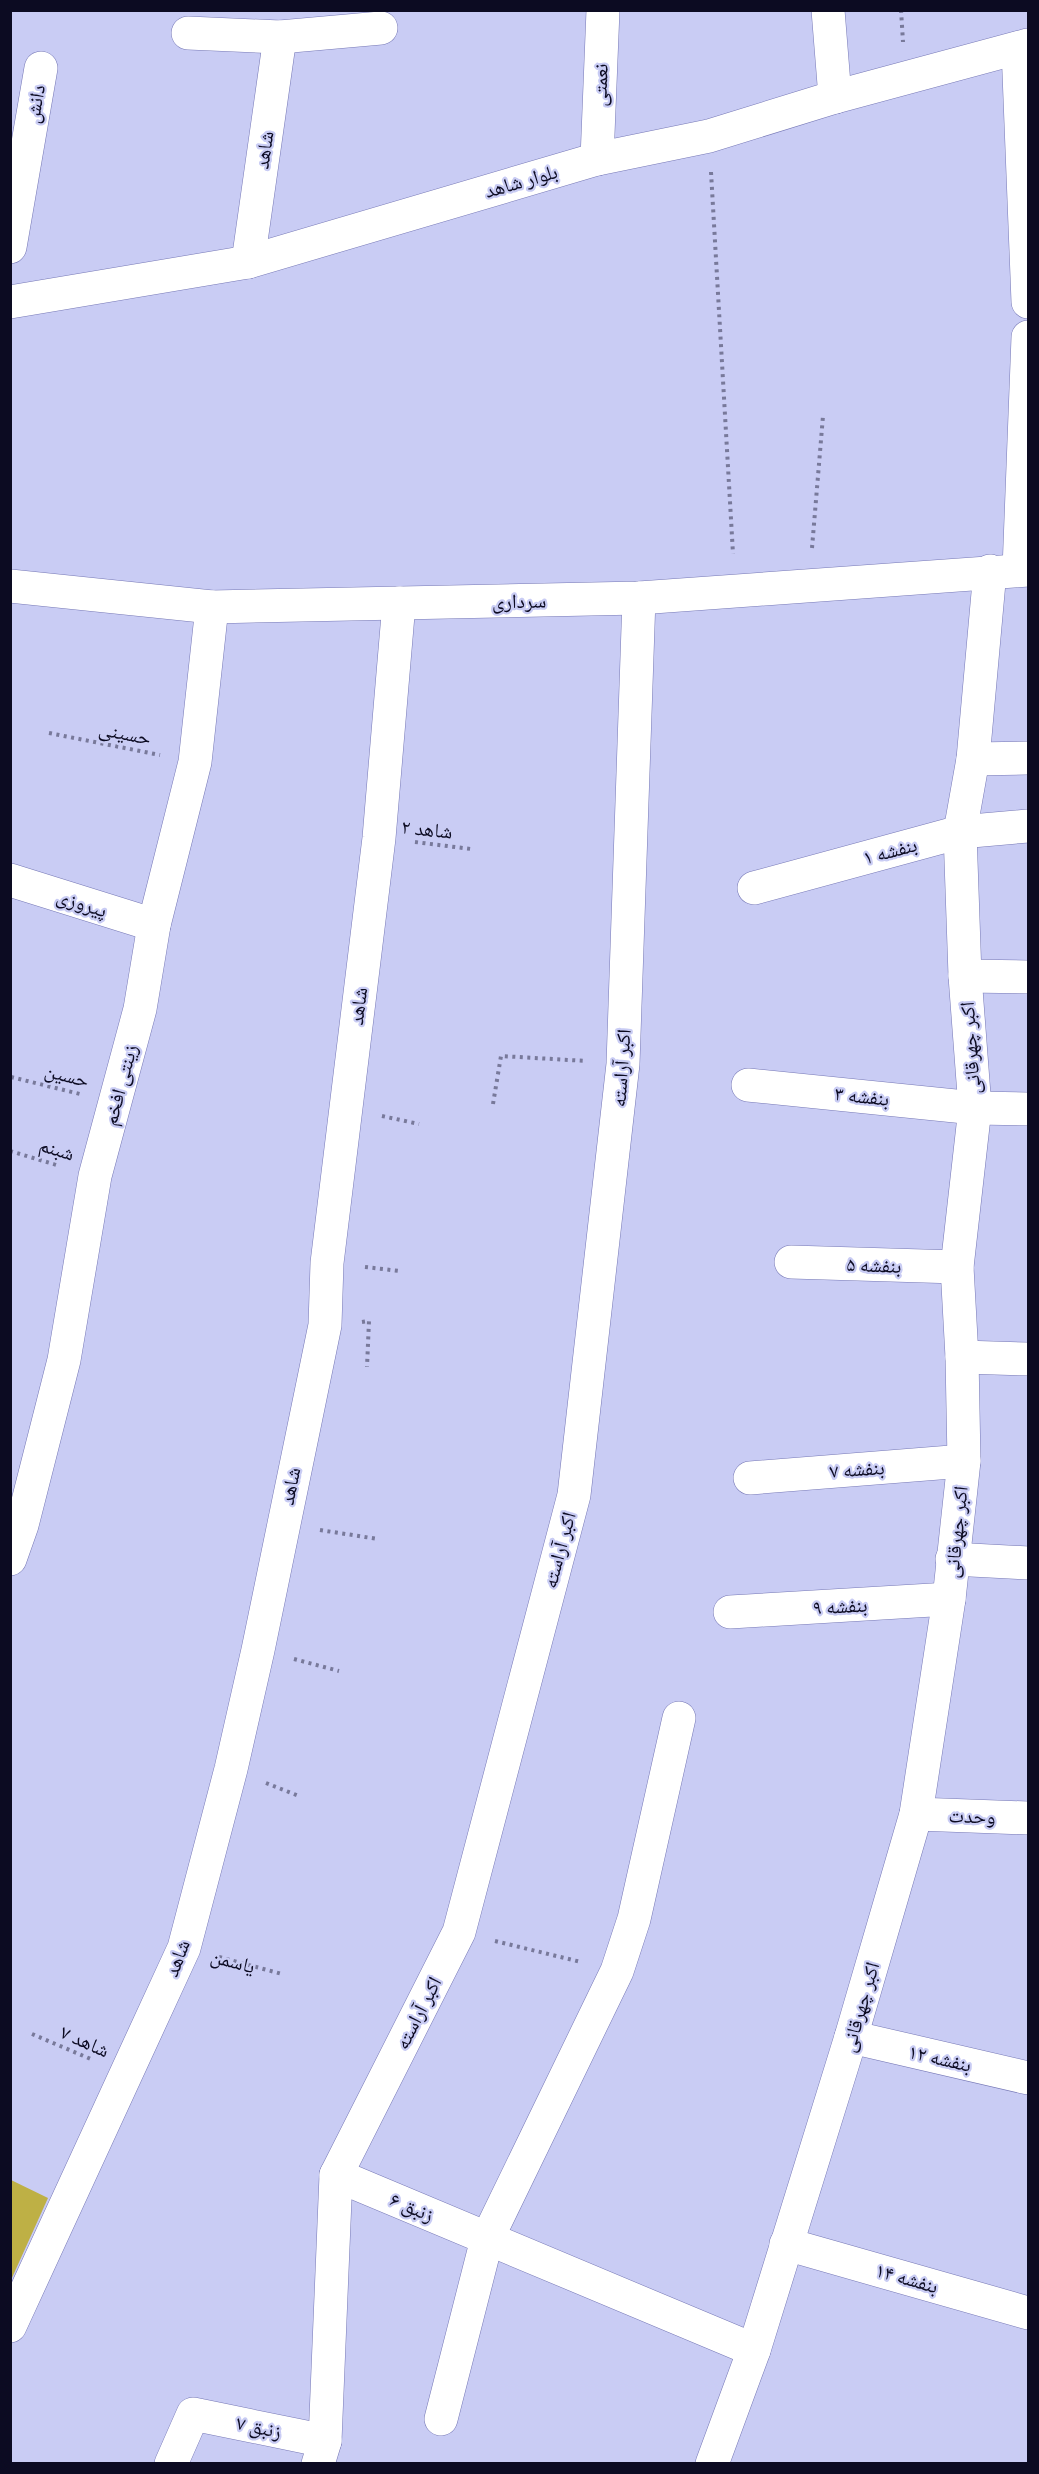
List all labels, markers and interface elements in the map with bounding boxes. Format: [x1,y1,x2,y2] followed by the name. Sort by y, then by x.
[587,63,613,107] street label: نعمتی
[20,83,50,125] street label: دانش
[249,130,279,170] street label: شاهد
[482,159,560,203] street label: بلوار شاهد
[492,589,546,613] street label: سرداری
[97,716,153,750] street label: حسینی
[400,814,454,844] street label: شاهد ۲
[860,832,920,870] street label: بنفشه ۱
[54,884,110,923] street label: پیروزی
[344,986,372,1026] street label: شاهد
[955,1001,985,1095] street label: اکبر چهرقانی
[606,1028,636,1108] street label: اکبر آراسته
[98,1042,144,1129] street label: زینتی افخم
[42,1058,92,1092] street label: حسین
[833,1081,891,1111] street label: بنفشه ۳
[36,1132,77,1168] street label: شبنم
[846,1252,902,1278] street label: بنفشه ۵
[829,1455,885,1483] street label: بنفشه ۷
[275,1465,305,1507] street label: شاهد
[939,1485,973,1579] street label: اکبر چهرقانی
[537,1509,581,1591] street label: اکبر آراسته
[812,1593,868,1619] street label: بنفشه ۹
[948,1803,996,1829] street label: وحدت
[159,1936,195,1980] street label: شاهد
[208,1944,258,1978] street label: یاسمن
[836,1959,884,2055] street label: اکبر چهرقانی
[390,1973,446,2053] street label: اکبر آراسته
[57,2020,113,2062] street label: ۷ شاهد
[906,2039,974,2077] street label: بنفشه ۱۲
[386,2187,438,2227] street label: زنبق ۶
[873,2258,941,2298] street label: بنفشه ۱۴
[234,2411,284,2443] street label: زنبق ۷

